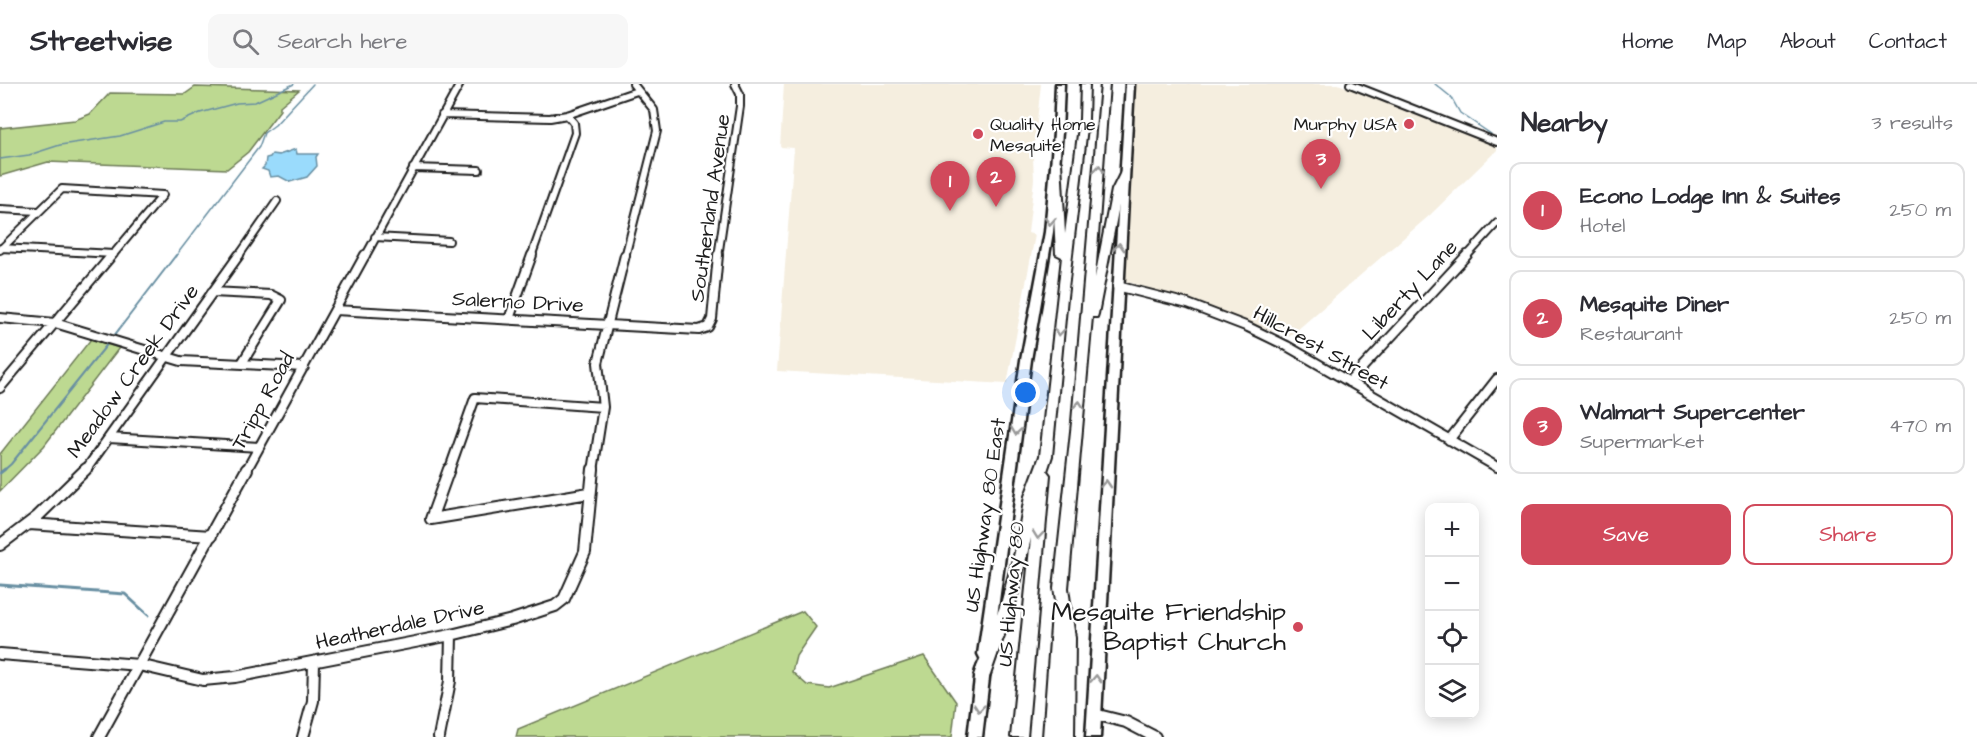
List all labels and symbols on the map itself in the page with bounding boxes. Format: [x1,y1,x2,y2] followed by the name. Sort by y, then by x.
[682,112,738,304] street label: Southerland Avenue
[990,112,1096,158] place label: Quality Home Mesquite
[1294,112,1397,138] place label: Murphy USA
[1402,117,1416,131] marker: Murphy USA
[971,127,985,141] marker: Quality Home Mesquite
[1302,140,1340,189] pin: 3
[976,158,1016,207] pin: 2
[930,162,970,211] pin: 1
[1093,164,1106,173] one-way arrow
[1044,216,1057,225] one-way arrow
[1356,233,1466,348] street label: Liberty Lane
[1113,243,1126,252] one-way arrow
[60,278,206,464] street label: Meadow Creek Drive
[451,284,585,320] street label: Salerno Drive
[1248,299,1394,398] street label: Hillcrest Street
[1053,327,1066,337] one-way arrow
[224,347,303,456] street label: Tripp Road
[1011,378,1040,407] your location
[1072,400,1085,409] one-way arrow
[959,416,1011,614] street label: US Highway 80 East
[1010,427,1022,436] one-way arrow
[1100,479,1113,488] one-way arrow
[992,521,1030,667] street label: US Highway 80
[1032,531,1045,540] one-way arrow
[313,593,487,657] street label: Heatherdale Drive
[1051,594,1286,660] place label: Mesquite Friendship Baptist Church
[1291,620,1305,634] marker: Mesquite Friendship Baptist Church
[1089,674,1102,683] one-way arrow
[973,703,986,712] one-way arrow

